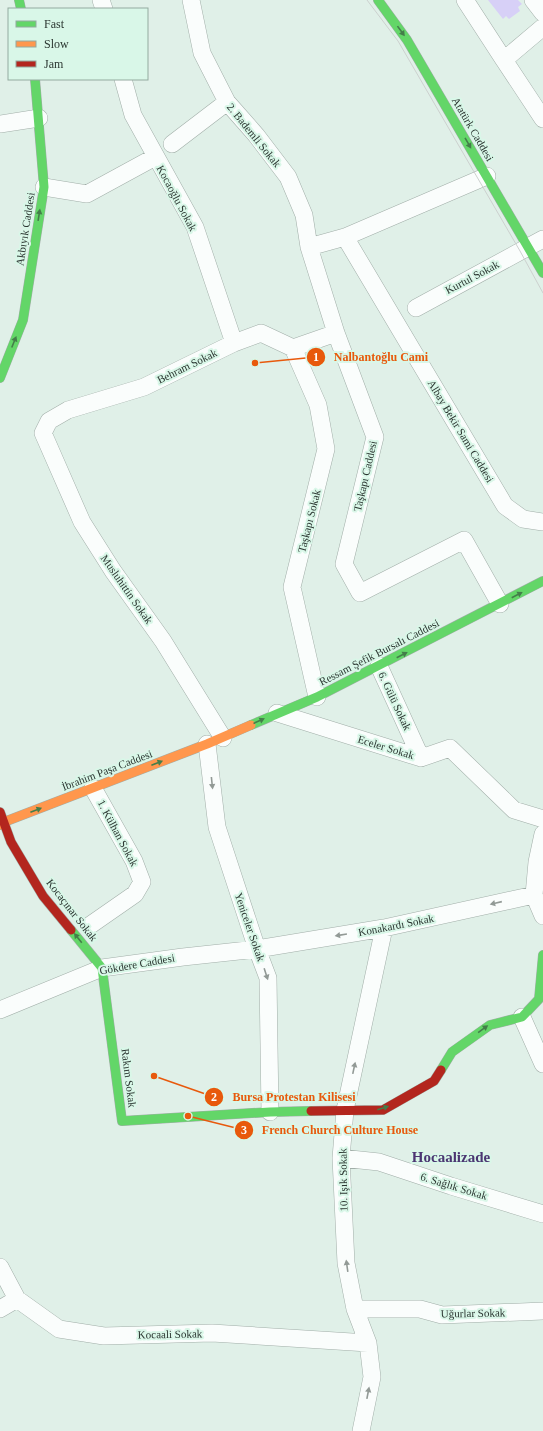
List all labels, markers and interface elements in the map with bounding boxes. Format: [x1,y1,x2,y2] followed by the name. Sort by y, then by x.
[8,8,148,80] legend
[44,17,65,31] text: Fast
[397,26,405,37] one-way arrow
[44,37,69,51] text: Slow
[44,57,64,71] text: Jam
[450,95,496,163] street label: Atatürk Caddesi
[225,101,284,170] street label: 2. Bademli Sokak
[464,137,471,149] one-way arrow
[155,163,200,233] street label: Kocaoğlu Sokak
[13,191,37,267] street label: Akbıyık Caddesi
[36,209,42,221] one-way arrow
[443,258,501,296] street label: Kurtul Sokak
[12,336,18,348] one-way arrow
[306,345,436,369] callout: Nalbantoğlu Cami
[155,346,219,386] street label: Behram Sokak
[313,350,319,364] text: 1
[334,350,429,364] text: Nalbantoğlu Cami
[426,377,496,485] street label: Albay Bekir Sami Caddesi
[351,439,379,513] street label: Taşkapı Caddesi
[295,488,323,554] street label: Taşkapı Sokak
[99,552,156,626] street label: Musluhittin Sokak
[511,592,523,598] one-way arrow
[317,616,441,688] street label: Ressam Şefik Bursalı Caddesi
[396,652,408,658] one-way arrow
[376,670,414,733] street label: 6. Gülü Sokak
[253,718,265,724] one-way arrow
[356,733,416,761] street label: Eceler Sokak
[60,747,154,793] street label: İbrahim Paşa Caddesi
[152,760,164,766] one-way arrow
[209,777,215,789] one-way arrow
[95,798,141,869] street label: 1. Külhan Sokak
[30,806,42,812] one-way arrow
[44,877,100,944] street label: Kocaçınar Sokak
[233,891,268,963] street label: Yeniceler Sokak
[490,901,502,907] one-way arrow
[357,912,435,938] street label: Konakardı Sokak
[335,932,348,938] one-way arrow
[73,933,82,944] one-way arrow
[99,951,175,977] street label: Gökdere Caddesi
[263,969,269,981] one-way arrow
[478,1025,489,1034] one-way arrow
[119,1048,139,1109] street label: Rakım Sokak
[352,1062,358,1074] one-way arrow
[204,1085,363,1109] callout: Bursa Protestan Kilisesi
[211,1090,217,1104] text: 2
[232,1090,356,1104] text: Bursa Protestan Kilisesi
[378,1105,390,1111] one-way arrow
[234,1118,426,1142] callout: French Church Culture House
[241,1123,247,1137] text: 3
[262,1123,419,1137] text: French Church Culture House
[336,1148,350,1212] street label: 10. Işık Sokak
[412,1149,490,1165] district label: Hocaalizade
[419,1170,489,1202] street label: 6. Sağlık Sokak
[344,1260,350,1273] one-way arrow
[441,1306,506,1320] street label: Uğurlar Sokak
[138,1327,203,1341] street label: Kocaali Sokak
[366,1387,372,1399] one-way arrow

